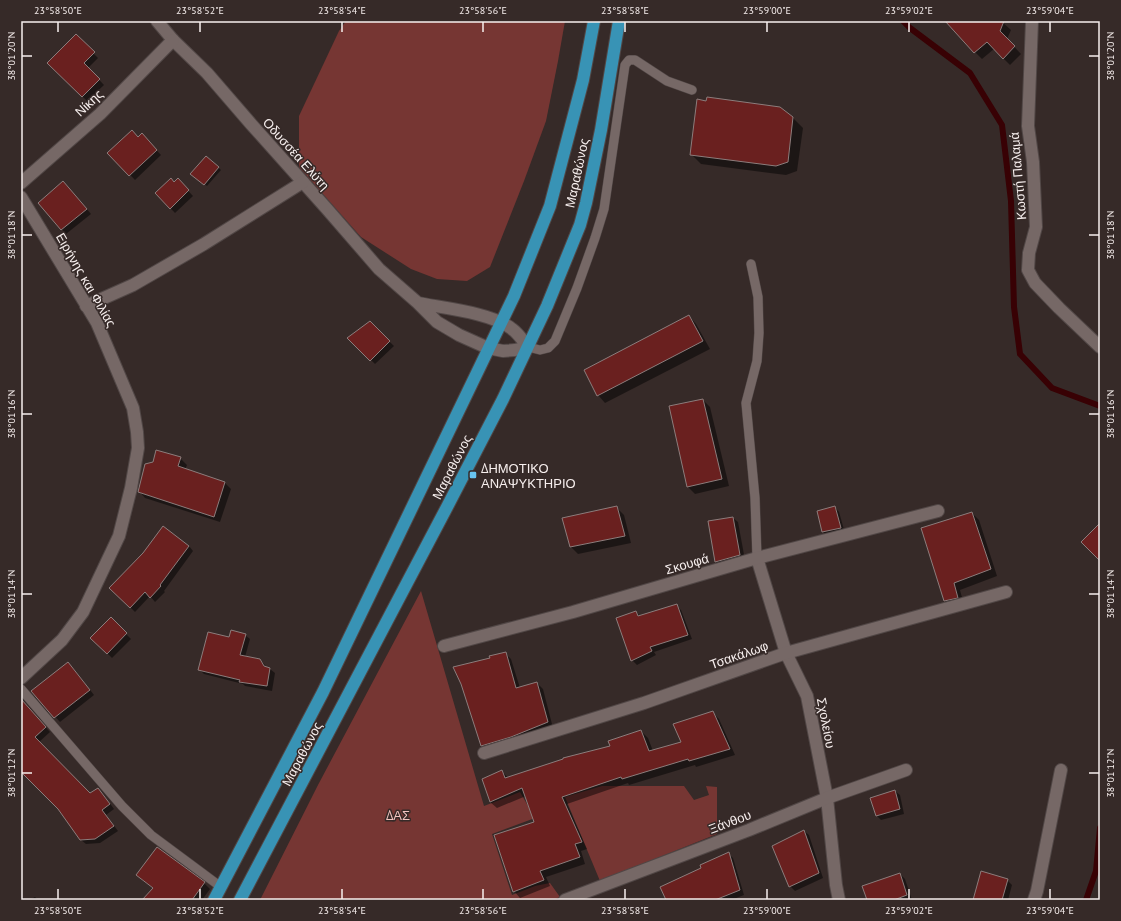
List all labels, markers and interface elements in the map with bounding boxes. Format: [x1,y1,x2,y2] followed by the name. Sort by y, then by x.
[34,4,82,17] text: 23°58'50"E
[176,4,224,17] text: 23°58'52"E
[318,4,366,17] text: 23°58'54"E
[459,4,507,17] text: 23°58'56"E
[601,4,649,17] text: 23°58'58"E
[743,4,791,17] text: 23°59'00"E
[885,4,933,17] text: 23°59'02"E
[1026,4,1074,17] text: 23°59'04"E
[5,31,18,81] text: 38°01'20"N
[1104,31,1117,81] text: 38°01'20"N
[71,86,107,120] street label: Νίκης
[259,114,333,194] street label: Οδυσσέα Ελύτη
[1006,131,1030,221] street label: Κωστή Παλαμά
[561,137,593,209] street label: Μαραθώνος
[5,210,18,260] text: 38°01'18"N
[1104,210,1117,260] text: 38°01'18"N
[52,230,120,330] street label: Ειρήνης και Φιλίας
[5,389,18,439] text: 38°01'16"N
[1104,389,1117,439] text: 38°01'16"N
[428,432,476,502] street label: Μαραθώνος
[481,460,576,492] place label: ΔΗΜΟΤΙΚΟ ΑΝΑΨΥΚΤΗΡΙΟ
[468,470,478,480] marker: ΔΗΜΟΤΙΚΟ ΑΝΑΨΥΚΤΗΡΙΟ
[663,550,711,578] street label: Σκουφά
[5,569,18,619] text: 38°01'14"N
[1104,569,1117,619] text: 38°01'14"N
[707,637,771,673] street label: Τσακάλωφ
[813,696,839,750] street label: Σχολείου
[278,719,326,789] street label: Μαραθώνος
[5,748,18,798] text: 38°01'12"N
[1104,748,1117,798] text: 38°01'12"N
[706,806,754,838] street label: Ξάνθου
[386,807,410,824] park label: ΔΑΣ
[34,904,82,917] text: 23°58'50"E
[176,904,224,917] text: 23°58'52"E
[318,904,366,917] text: 23°58'54"E
[459,904,507,917] text: 23°58'56"E
[601,904,649,917] text: 23°58'58"E
[743,904,791,917] text: 23°59'00"E
[885,904,933,917] text: 23°59'02"E
[1026,904,1074,917] text: 23°59'04"E

